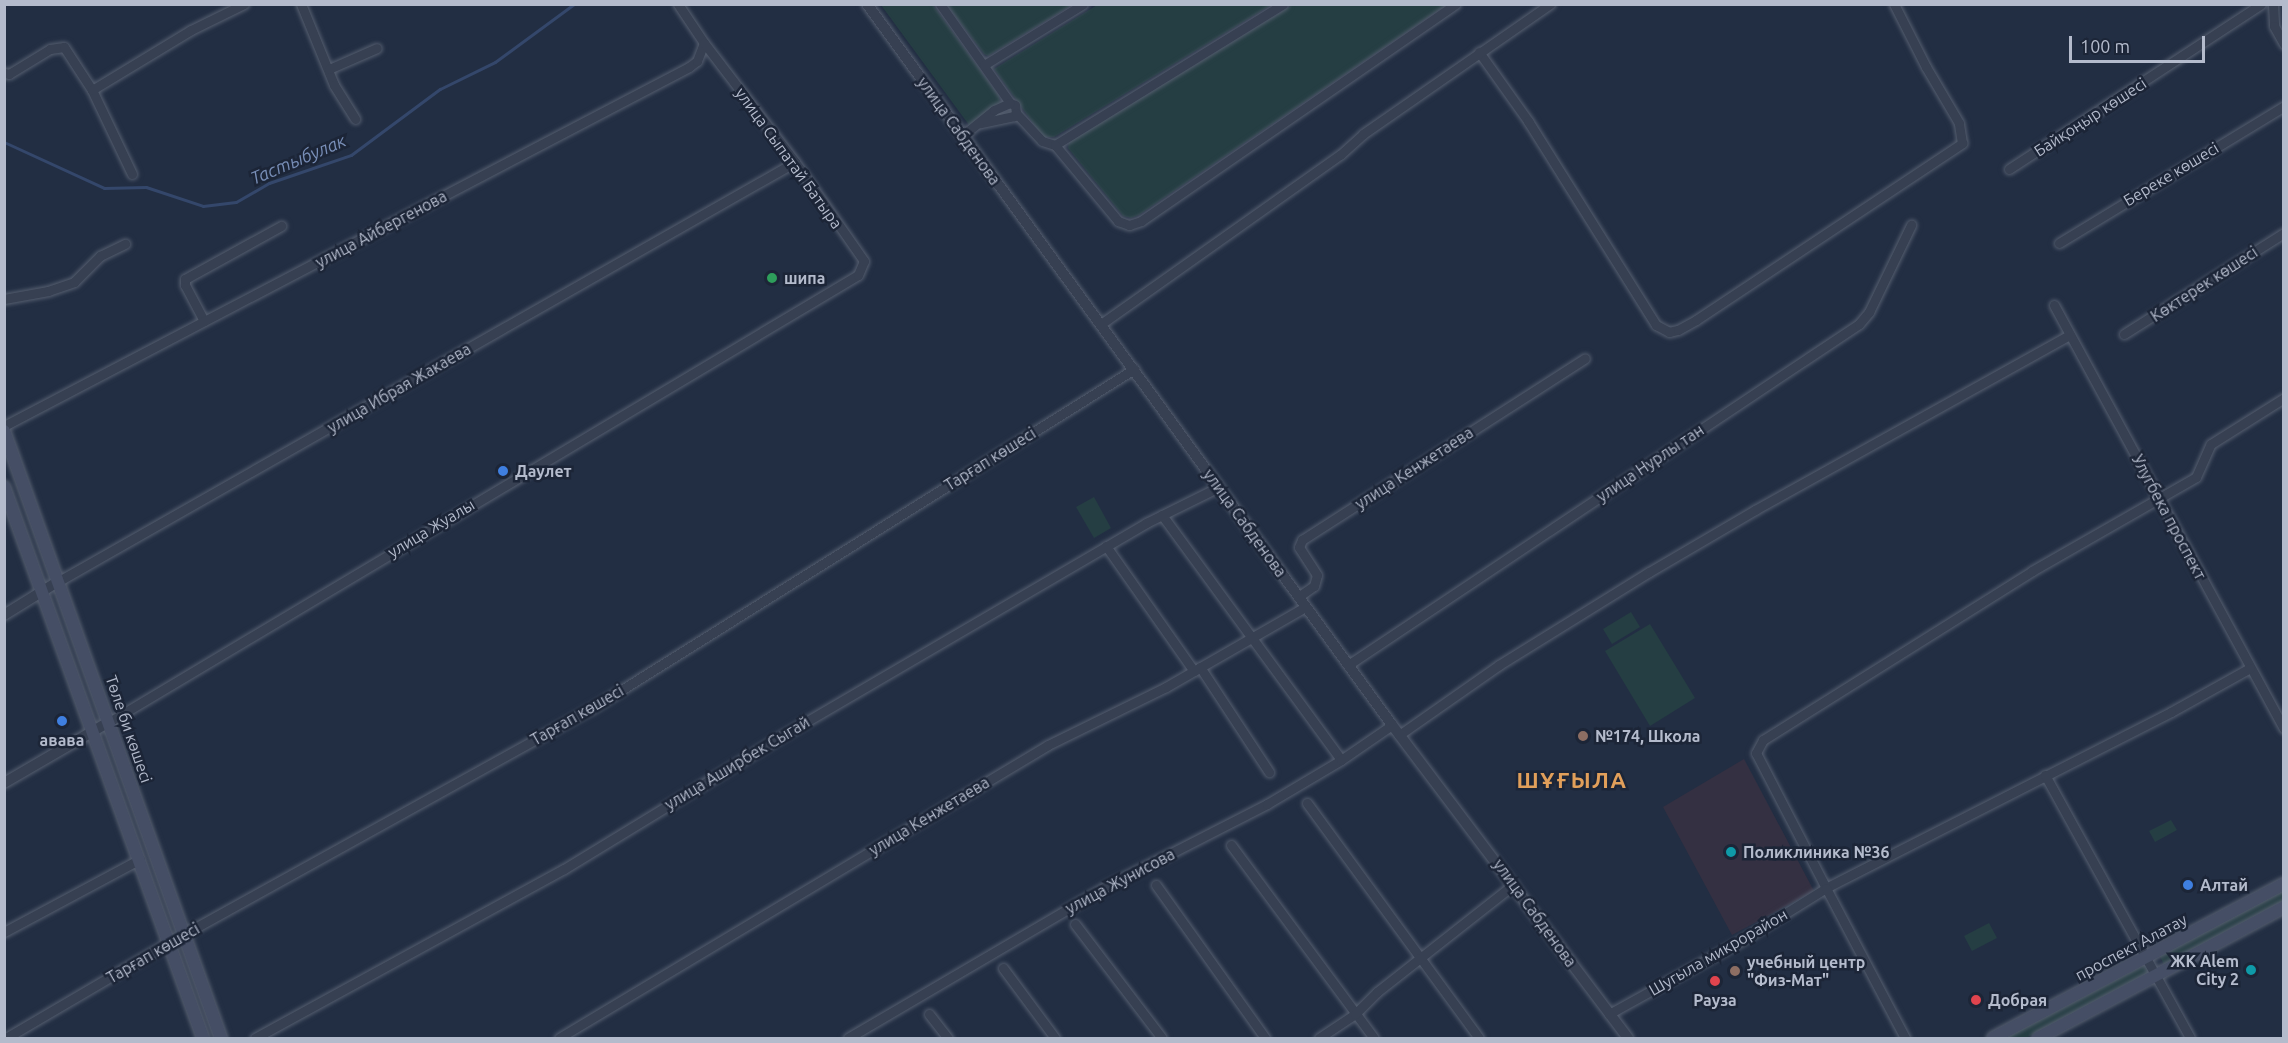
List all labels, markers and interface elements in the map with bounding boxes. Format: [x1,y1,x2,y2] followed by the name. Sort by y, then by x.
[2072,24,2208,62] scale bar
[2080,36,2130,56] text: 100 m
[913,73,1005,189] street label: улица Сабденова
[2030,74,2150,160] street label: Байқоңыр көшесі
[731,84,847,232] street label: улица Сыпатай Батыра
[247,129,349,189] water label: Тастыбулак
[2120,138,2222,210] street label: Береке көшесі
[312,186,450,272] street label: улица Айбергенова
[2147,242,2261,326] street label: Көктерек көшесі
[784,268,825,288] place label: шипа
[765,271,779,285] marker: шипа
[324,339,474,437] street label: улица Ибрая Жакаева
[1593,420,1707,506] street label: улица Нурлы тан
[941,423,1039,495] street label: Тарғап көшесі
[1351,423,1477,513] street label: улица Кенжетаева
[2128,451,2210,583] street label: Улугбека проспект
[515,461,572,481] place label: Даулет
[496,464,510,478] marker: Даулет
[1199,465,1291,581] street label: улица Сабденова
[384,495,478,561] street label: улица Жуалы
[102,673,156,785] street label: Төле би көшесі
[527,681,627,749] street label: Тарғап көшесі
[661,712,813,814] street label: улица Аширбек Сыгай
[55,714,69,728] marker: авава
[1595,726,1701,746] place label: №174, Школа
[1576,729,1590,743] marker: №174, Школа
[40,730,84,750] place label: авава
[1517,767,1627,793] district label: ШҰҒЫЛА
[865,773,993,859] street label: улица Кенжетаева
[1743,842,1889,862] place label: Поликлиника №36
[1062,844,1178,918] street label: улица Жунисова
[1724,845,1738,859] marker: Поликлиника №36
[1489,855,1581,971] street label: улица Сабденова
[2200,875,2248,895] place label: Алтай
[2181,878,2195,892] marker: Алтай
[1645,905,1791,999] street label: Шугыла микрорайон
[2072,909,2190,985] street label: проспект Алатау
[103,919,203,987] street label: Тарғап көшесі
[2170,951,2239,989] place label: ЖК Alem City 2
[1747,952,1865,990] place label: учебный центр "Физ-Мат"
[2244,963,2258,977] marker: ЖК Alem City 2
[1728,964,1742,978] marker: учебный центр "Физ-Мат"
[1708,974,1722,988] marker: Рауза
[1693,990,1737,1010] place label: Рауза
[1988,990,2047,1010] place label: Добрая
[1969,993,1983,1007] marker: Добрая

